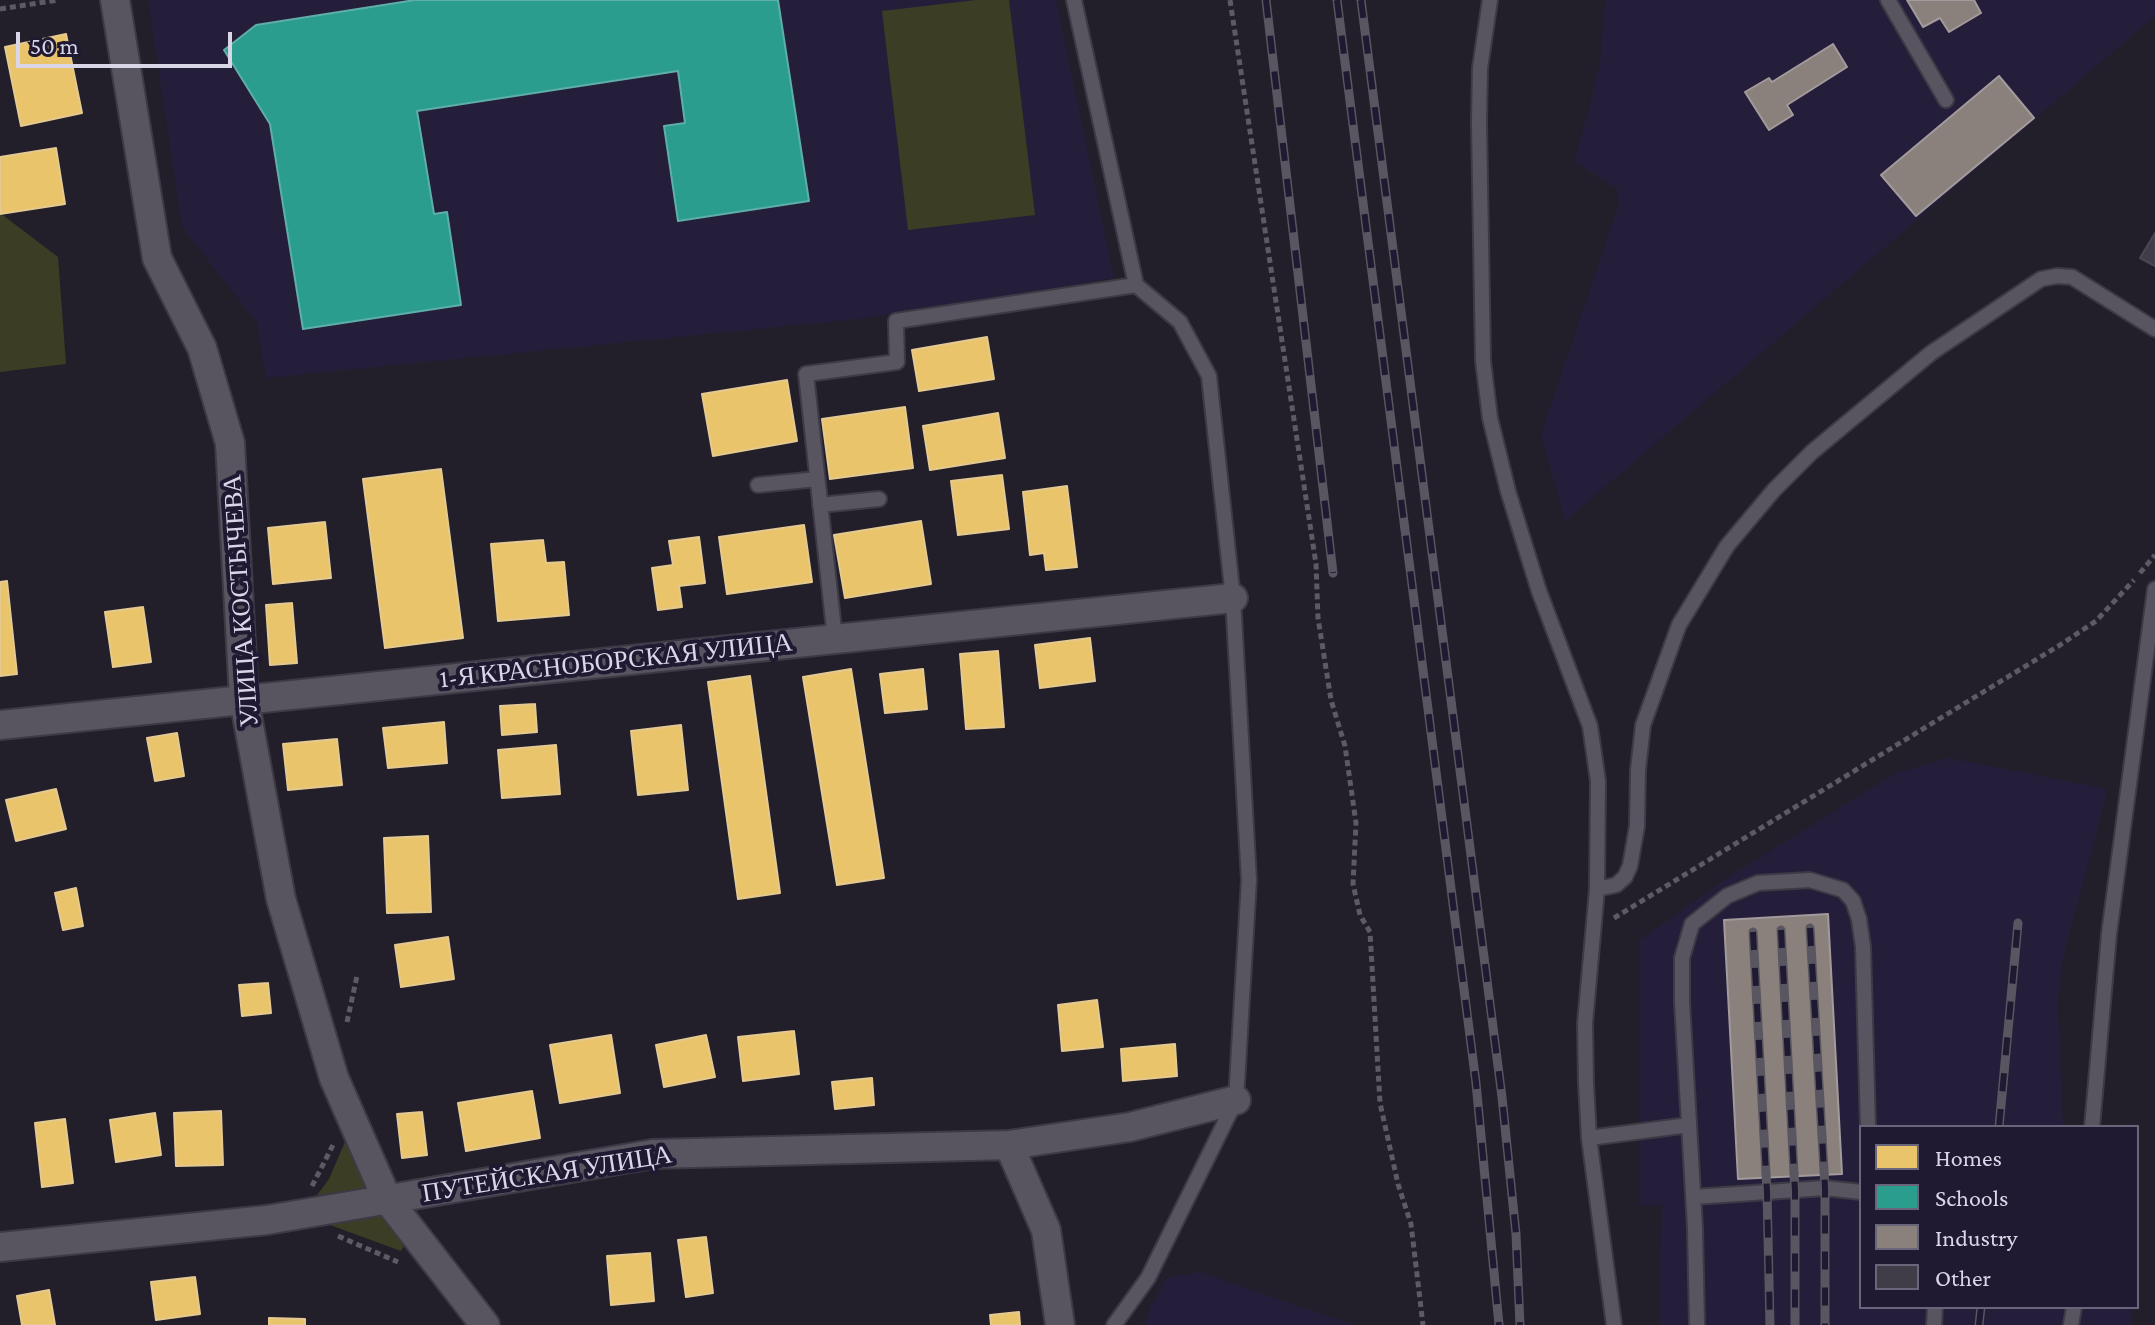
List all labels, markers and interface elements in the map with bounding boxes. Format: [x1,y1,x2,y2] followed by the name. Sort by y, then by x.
[20,16,236,66] scale bar
[30,32,79,59] text: 50 m
[217,474,265,728] street label: УЛИЦА КОСТЫЧЕВА
[438,627,794,695] street label: 1-Я КРАСНОБОРСКАЯ УЛИЦА
[1859,1125,2139,1309] legend
[420,1139,674,1209] street label: ПУТЕЙСКАЯ УЛИЦА
[1935,1144,2002,1171] text: Homes
[1935,1184,2009,1211] text: Schools
[1935,1224,2018,1251] text: Industry
[1935,1264,1991,1291] text: Other

